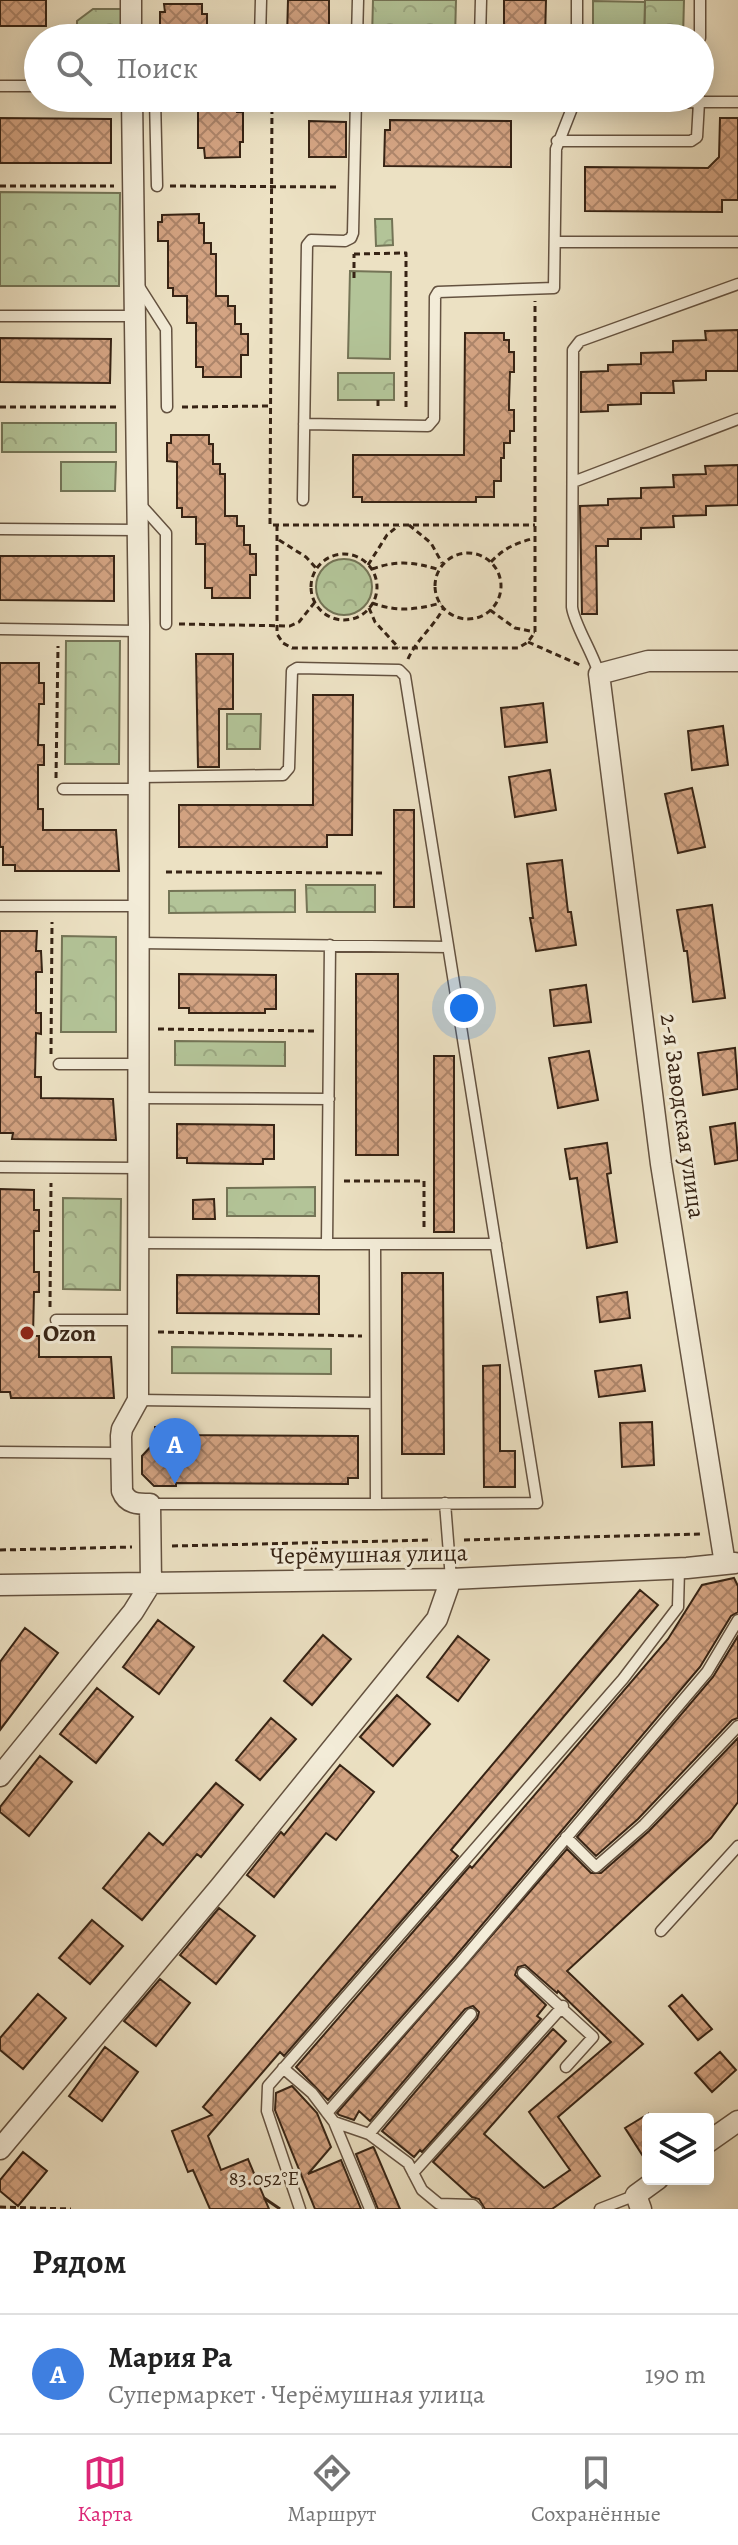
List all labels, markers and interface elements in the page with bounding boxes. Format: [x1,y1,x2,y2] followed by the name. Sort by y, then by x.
[24,24,714,112] search box
[52,46,96,90] icon: search
[116,48,198,88] text: Поиск
[444,988,484,1028] your location
[653,1012,713,1220] street label: 2-я Заводская улица
[43,1317,97,1349] place label: Ozon
[18,1324,36,1342] marker: Ozon
[149,1418,201,1484] pin: A
[270,1536,468,1572] street label: Черёмушная улица
[642,2113,714,2185] map controls
[642,2113,714,2185] button: layers
[229,2165,299,2192] text: 83.052°E
[32,2238,126,2285] text: Рядом
[108,2337,232,2377] text: Мария Ра
[50,2357,66,2392] text: A
[645,2357,706,2392] text: 190 m
[108,2377,485,2412] text: Супермаркет · Черёмушная улица
[77,2451,133,2529] tab: Карта
[287,2451,376,2529] tab: Маршрут
[531,2451,661,2529] tab: Сохранённые

